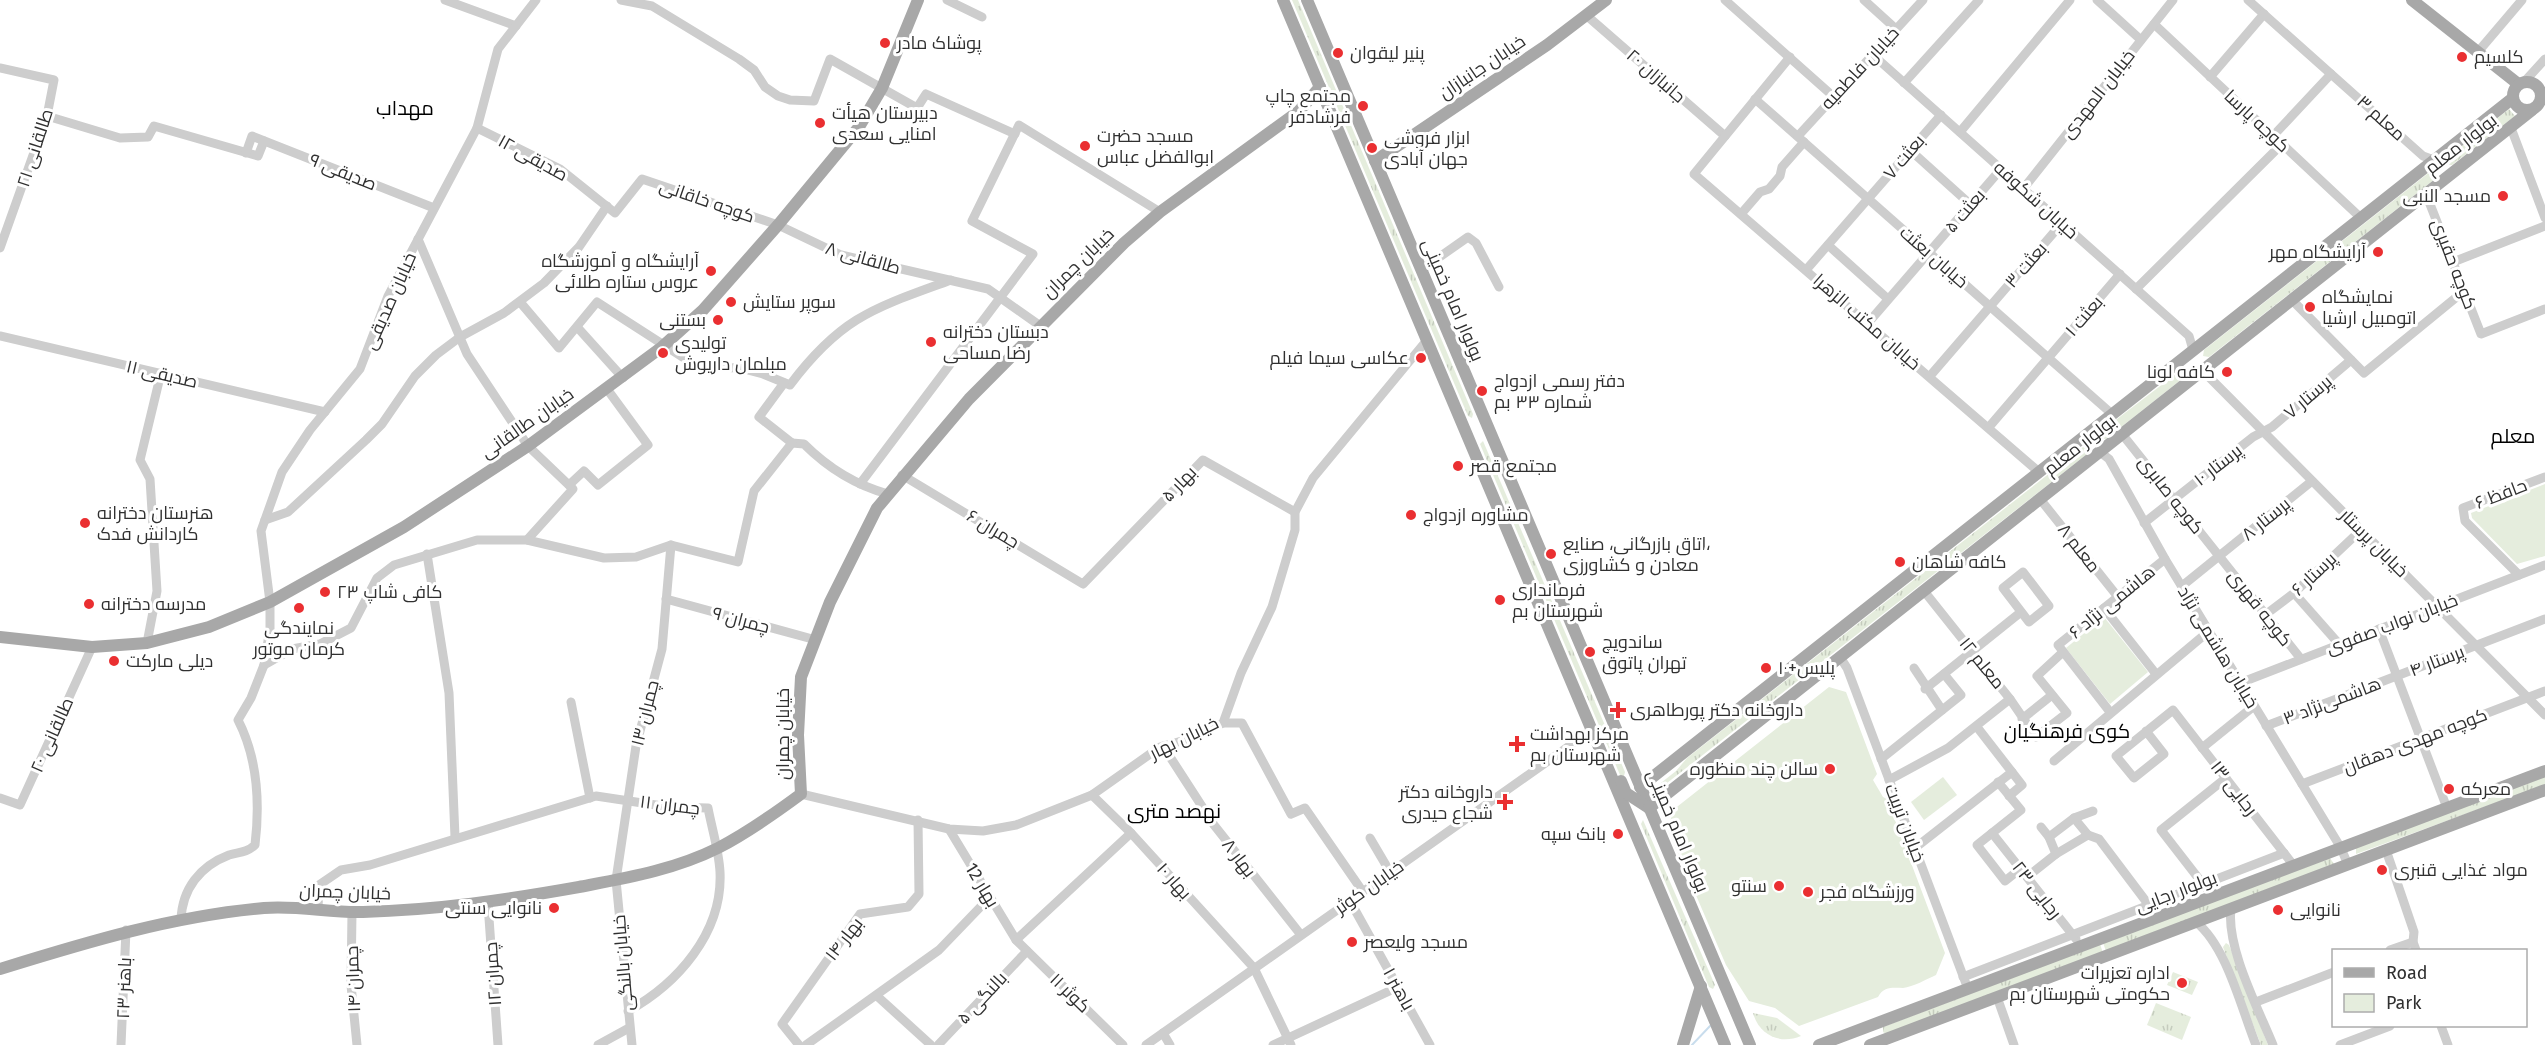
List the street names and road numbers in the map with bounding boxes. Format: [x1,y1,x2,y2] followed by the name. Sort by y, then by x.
[1816,22,1904,114] street label: خیابان فاطمیه
[1435,30,1529,104] street label: خیابان جانبازان
[1622,44,1690,108] street label: جانبازان ۲۰
[2056,45,2140,143] street label: خیابان المهدی
[2219,85,2294,158] street label: کوچه پارسا
[2352,91,2410,146] street label: معلم ۳
[12,106,58,190] street label: طالقانی ۲۱
[2421,109,2502,180] street label: بولوار معلم
[494,130,572,186] street label: صدیقی ۱۲
[1879,130,1929,184] street label: بعثت ۷
[306,149,380,195] street label: صدیقی ۹
[1989,156,2083,244] street label: خیابان شکوفه
[656,174,757,228] street label: کوچه خاقانی
[1940,185,1990,237] street label: بعثت ۵
[2426,216,2481,313] street label: کوچه حقیری
[1895,221,1973,293] street label: خیابان بعثت
[1037,223,1119,304] street label: خیابان چمران
[1416,235,1489,365] street label: بولوار امام خمینی
[823,237,903,279] street label: طالقانی ۸
[2000,238,2052,292] street label: بعثت ۳
[359,249,421,353] street label: خیابان صدیقی
[1809,269,1925,375] street label: خیابان مکتب الزهرا
[2060,291,2108,341] street label: بعثت ۱
[124,355,200,393] street label: صدیقی ۱۱
[2279,370,2337,424] street label: پرستار ۷
[476,383,578,463] street label: خیابان طالقانی
[2040,410,2121,481] street label: بولوار معلم
[2189,439,2247,491] street label: پرستار ۱۰
[2133,451,2208,539] street label: کوچه صابری
[1157,461,1201,507] street label: بهار ۵
[2472,474,2530,514] street label: حافظ ۶
[2237,493,2296,546] street label: پرستار ۸
[2334,503,2413,583] street label: خیابان پرستار
[962,505,1023,554] street label: چمران ۶
[2052,519,2105,578] street label: معلم ۸
[2287,547,2342,601] street label: پرستار ۶
[2064,561,2160,643] street label: هاشمی نژاد ۶
[2222,565,2297,651] street label: کوچه قهری
[2173,582,2263,712] street label: خیابان هاشمی نژاد
[2323,589,2461,659] street label: خیابان نواب صفوی
[710,602,772,639] street label: چمران ۹
[1954,633,2010,694] street label: معلم ۱۲
[2406,640,2468,682] street label: پرستار ۴
[2280,672,2384,730] street label: هاشمی‌نژاد ۳
[626,678,665,748] street label: چمران ۱۳
[772,688,795,780] street label: خیابان چمران
[26,694,78,776] street label: طالقانی ۲۰
[2340,703,2491,780] street label: کوچه مهدی دهقان
[1145,712,1222,765] street label: خیابان بهار
[2206,756,2262,820] street label: رجایی ۱۳
[1641,766,1714,896] street label: بولوار امام خمینی
[1880,781,1930,865] street label: خیابان تربیت
[639,790,701,821] street label: چمران ۱۱
[1217,834,1261,882] street label: بهار ۸
[1329,855,1408,919] street label: خیابان کوثر
[2008,857,2066,923] street label: رجایی ۲۳
[1152,858,1196,904] street label: بهار ۱۰
[960,859,1004,911] street label: بهار 12
[2132,866,2220,918] street label: بولوار رجایی
[299,879,391,906] street label: خیابان چمران
[820,913,868,965] street label: بهار ۱۴
[608,914,638,1012] street label: خیابان بالنگی
[480,941,507,1007] street label: چمران ۱۲
[341,945,366,1013] street label: چمران ۱۴
[112,957,136,1019] street label: باهنر ۲۳
[1378,964,1420,1014] street label: باهنر ۱
[952,967,1012,1029] street label: بالنگی ۵
[1045,968,1095,1018] street label: کوثر ۱۱

